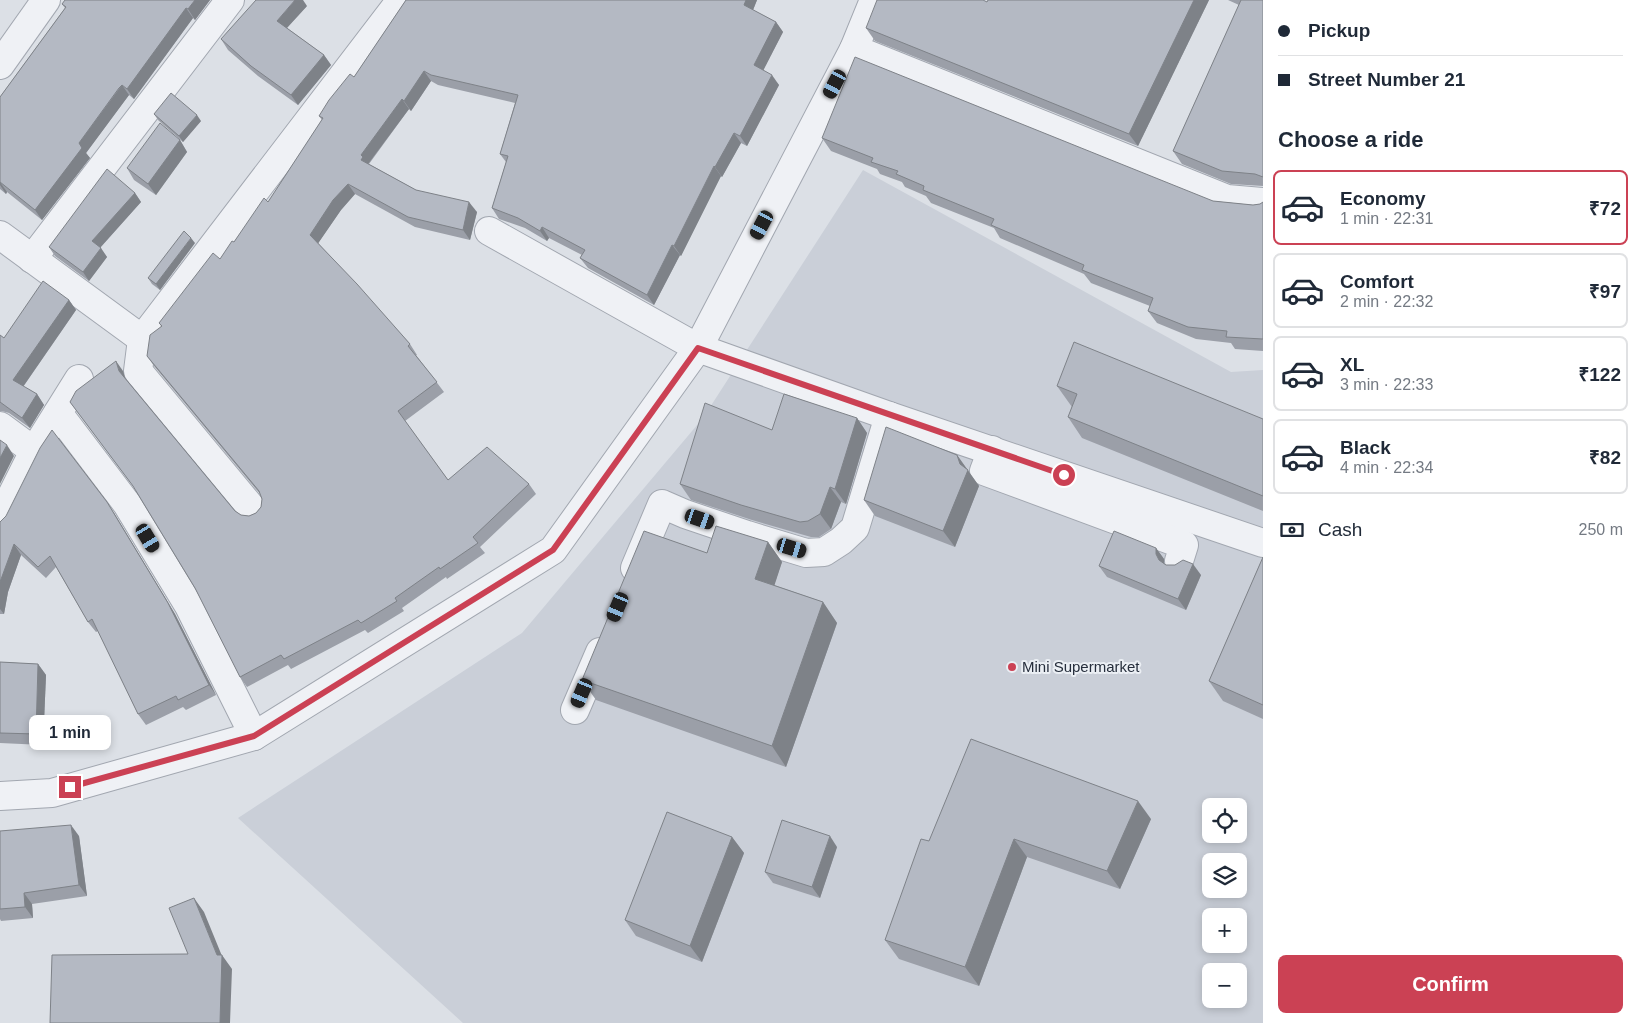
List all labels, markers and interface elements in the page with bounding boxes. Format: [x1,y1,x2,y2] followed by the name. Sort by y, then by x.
[1308,20,1370,41] text: Pickup
[821,67,848,101] car
[1308,69,1465,90] text: Street Number 21
[1278,127,1423,152] text: Choose a ride
[1280,185,1325,230] icon: car
[1340,188,1426,209] text: Economy
[1589,198,1621,219] text: ₹72
[748,208,775,242] car
[1340,210,1433,227] text: 1 min · 22:31
[1280,268,1325,313] icon: car
[1340,271,1414,292] text: Comfort
[1589,281,1621,302] text: ₹97
[1340,293,1433,310] text: 2 min · 22:32
[1280,351,1325,396] icon: car
[1340,354,1364,375] text: XL
[1578,364,1621,385] text: ₹122
[1340,376,1433,393] text: 3 min · 22:33
[1280,434,1325,479] icon: car
[1340,437,1391,458] text: Black
[1589,447,1621,468] text: ₹82
[1340,459,1433,476] text: 4 min · 22:34
[1053,464,1075,486] route start
[683,507,716,531] car
[1278,516,1306,544] icon: cash
[1318,519,1362,540] text: Cash
[133,521,162,555] car
[1579,521,1623,538] text: 250 m
[775,536,808,560] car
[605,590,630,624] car
[1022,658,1140,675] place label: Mini Supermarket
[1006,661,1018,673] marker: Mini Supermarket
[569,676,594,710] car
[29,714,111,750] callout: 1 min
[49,724,91,741] text: 1 min
[59,776,81,798] route end
[1202,798,1247,1008] map controls
[1202,798,1247,843] button: locate
[1202,853,1247,898] button: layers
[1202,908,1247,953] button: +
[1278,955,1623,1013] button: Confirm
[1202,963,1247,1008] button: −

